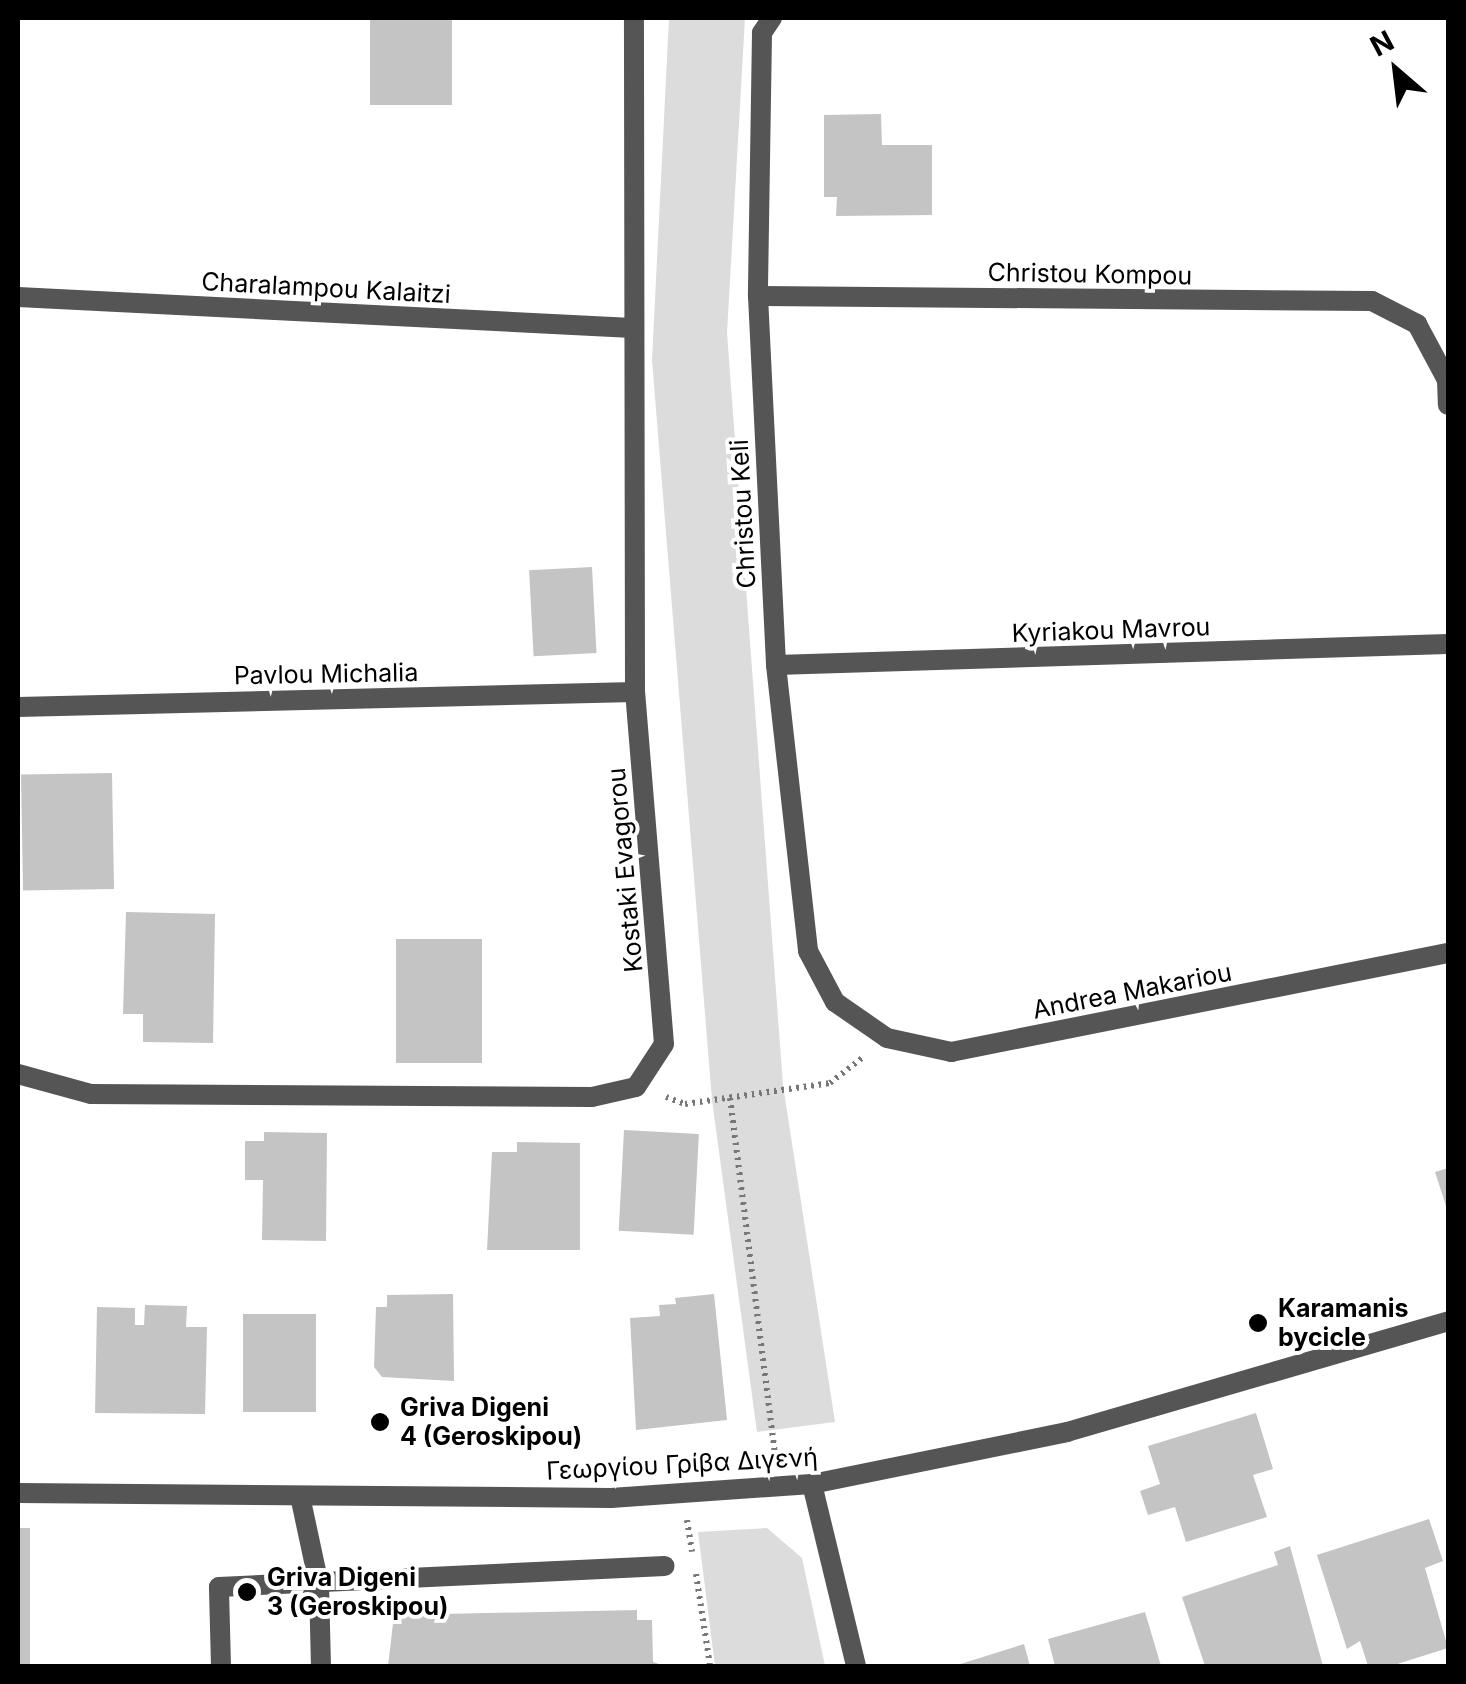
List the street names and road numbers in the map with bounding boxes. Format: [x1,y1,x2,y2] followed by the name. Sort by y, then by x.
[987,257,1193,291] street label: Christou Kompou
[201,266,451,310] street label: Charalampou Kalaitzi
[724,439,762,589] street label: Christou Keli
[1011,612,1211,648] street label: Kyriakou Mavrou
[233,657,419,691] street label: Pavlou Michalia
[601,766,649,974] street label: Kostaki Evagorou
[1030,957,1234,1025] street label: Andrea Makariou
[545,1442,819,1486] street label: Γεωργίου Γρίβα Διγενή

